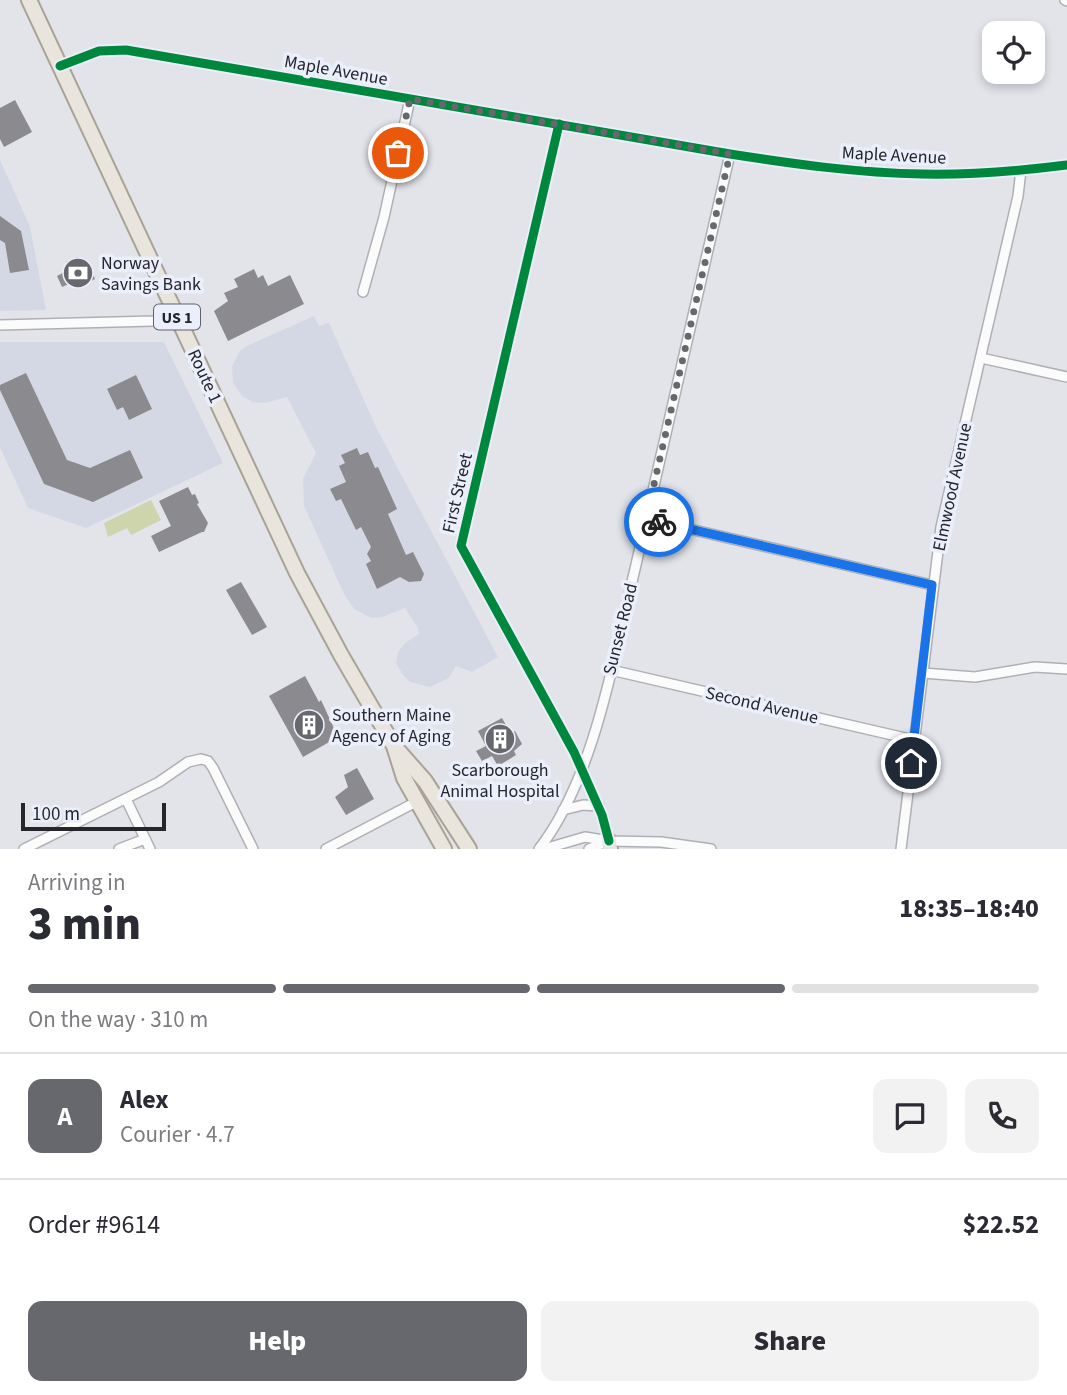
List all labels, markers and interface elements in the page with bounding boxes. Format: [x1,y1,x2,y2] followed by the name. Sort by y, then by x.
[982,21,1045,84] map controls
[982,21,1045,84] button: locate
[282,49,390,92] street label: Maple Avenue
[368,123,428,183] pin
[379,134,417,172] icon: bag
[841,140,947,171] street label: Maple Avenue
[101,251,201,297] place label: Norway Savings Bank
[61,256,95,290] bank icon: Norway Savings Bank
[154,304,200,330] road number: US 1
[181,345,228,407] street label: Route 1
[927,421,978,554] street label: Elmwood Avenue
[436,451,479,536] street label: First Street
[624,487,694,557] courier
[640,503,678,541] icon: bike
[597,581,644,678] street label: Sunset Road
[703,680,821,731] street label: Second Avenue
[332,703,451,749] place label: Southern Maine Agency of Aging
[292,708,326,742] building icon: Southern Maine Agency of Aging
[483,722,517,756] building icon: Scarborough Animal Hospital
[881,733,941,793] pin
[892,744,930,782] icon: home
[440,758,560,804] place label: Scarborough Animal Hospital
[21,800,166,832] scale bar
[32,801,80,828] text: 100 m
[28,866,126,899] text: Arriving in
[899,890,1039,927] text: 18:35–18:40
[28,892,141,957] text: 3 min
[28,1003,208,1036] text: On the way · 310 m
[873,1079,947,1153] button: chat
[965,1079,1039,1153] button: phone
[120,1081,169,1118] text: Alex
[58,1098,72,1135] text: A
[120,1118,235,1151] text: Courier · 4.7
[28,1206,160,1243] text: Order #9614
[963,1206,1039,1243] text: $22.52
[28,1301,527,1381] button: Help
[541,1301,1039,1381] button: Share

